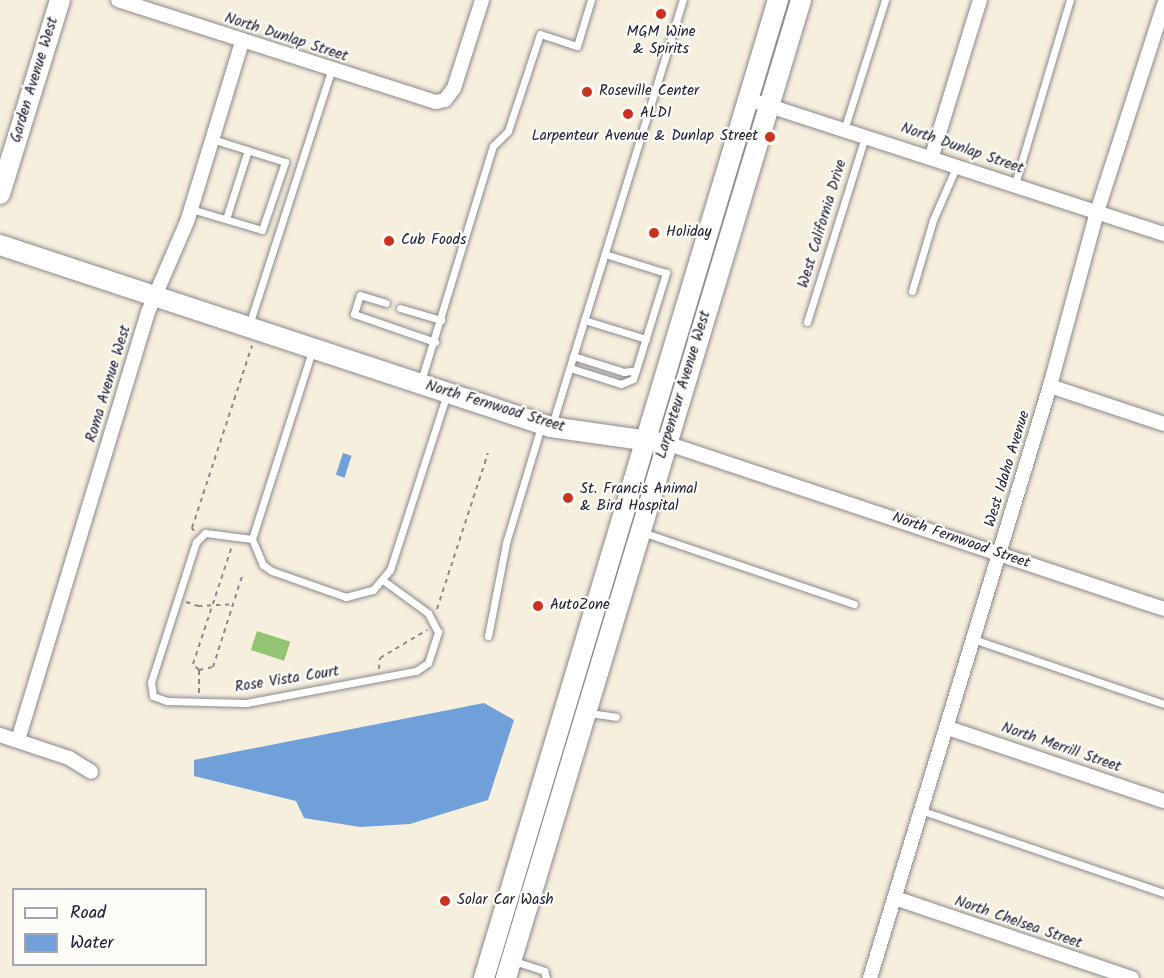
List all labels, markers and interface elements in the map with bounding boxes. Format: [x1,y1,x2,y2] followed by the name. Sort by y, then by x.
[654,7,668,21] marker: MGM Wine & Spirits
[222,10,350,66] street label: North Dunlap Street
[7,15,63,145] street label: Garden Avenue West
[627,23,695,58] place label: MGM Wine & Spirits
[599,83,699,101] place label: Roseville Center
[580,85,594,99] marker: Roseville Center
[640,105,672,123] place label: ALDI
[621,107,635,121] marker: ALDI
[898,120,1026,178] street label: North Dunlap Street
[532,128,758,146] place label: Larpenteur Avenue & Dunlap Street
[763,130,777,144] marker: Larpenteur Avenue & Dunlap Street
[795,158,851,290] street label: West California Drive
[666,224,712,242] place label: Holiday
[647,226,661,240] marker: Holiday
[401,232,466,250] place label: Cub Foods
[382,234,396,248] marker: Cub Foods
[653,309,715,461] street label: Larpenteur Avenue West
[83,323,135,445] street label: Roma Avenue West
[423,377,567,437] street label: North Fernwood Street
[982,409,1034,529] street label: West Idaho Avenue
[580,480,697,515] place label: St. Francis Animal & Bird Hospital
[561,491,575,505] marker: St. Francis Animal & Bird Hospital
[890,509,1032,573] street label: North Fernwood Street
[550,597,610,615] place label: AutoZone
[531,599,545,613] marker: AutoZone
[234,663,340,697] street label: Rose Vista Court
[999,719,1123,777] street label: North Merrill Street
[12,888,207,966] legend
[457,892,554,910] place label: Solar Car Wash
[952,893,1084,953] street label: North Chelsea Street
[438,894,452,908] marker: Solar Car Wash
[70,899,106,928] text: Road
[70,929,114,958] text: Water

